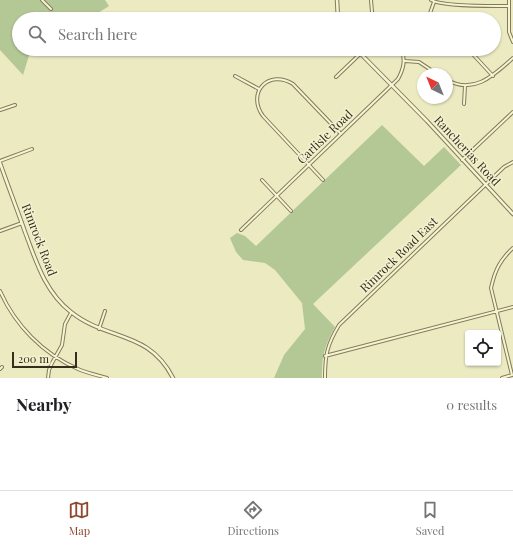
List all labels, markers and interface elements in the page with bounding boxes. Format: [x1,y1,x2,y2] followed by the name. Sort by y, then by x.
[12,12,501,56] search box
[26,23,48,45] icon: search
[58,24,137,44] text: Search here
[417,68,453,104] north arrow
[293,106,356,167] street label: Carlisle Road
[431,112,504,189] street label: Rancherias Road
[19,201,61,278] street label: Rimrock Road
[356,213,441,295] street label: Rimrock Road East
[465,330,501,366] map controls
[465,330,501,366] button: locate
[12,350,77,369] scale bar
[18,351,49,366] text: 200 m
[16,393,71,415] text: Nearby
[446,396,497,413] text: 0 results
[68,499,90,538] tab: Map
[227,499,279,538] tab: Directions
[416,499,444,538] tab: Saved

